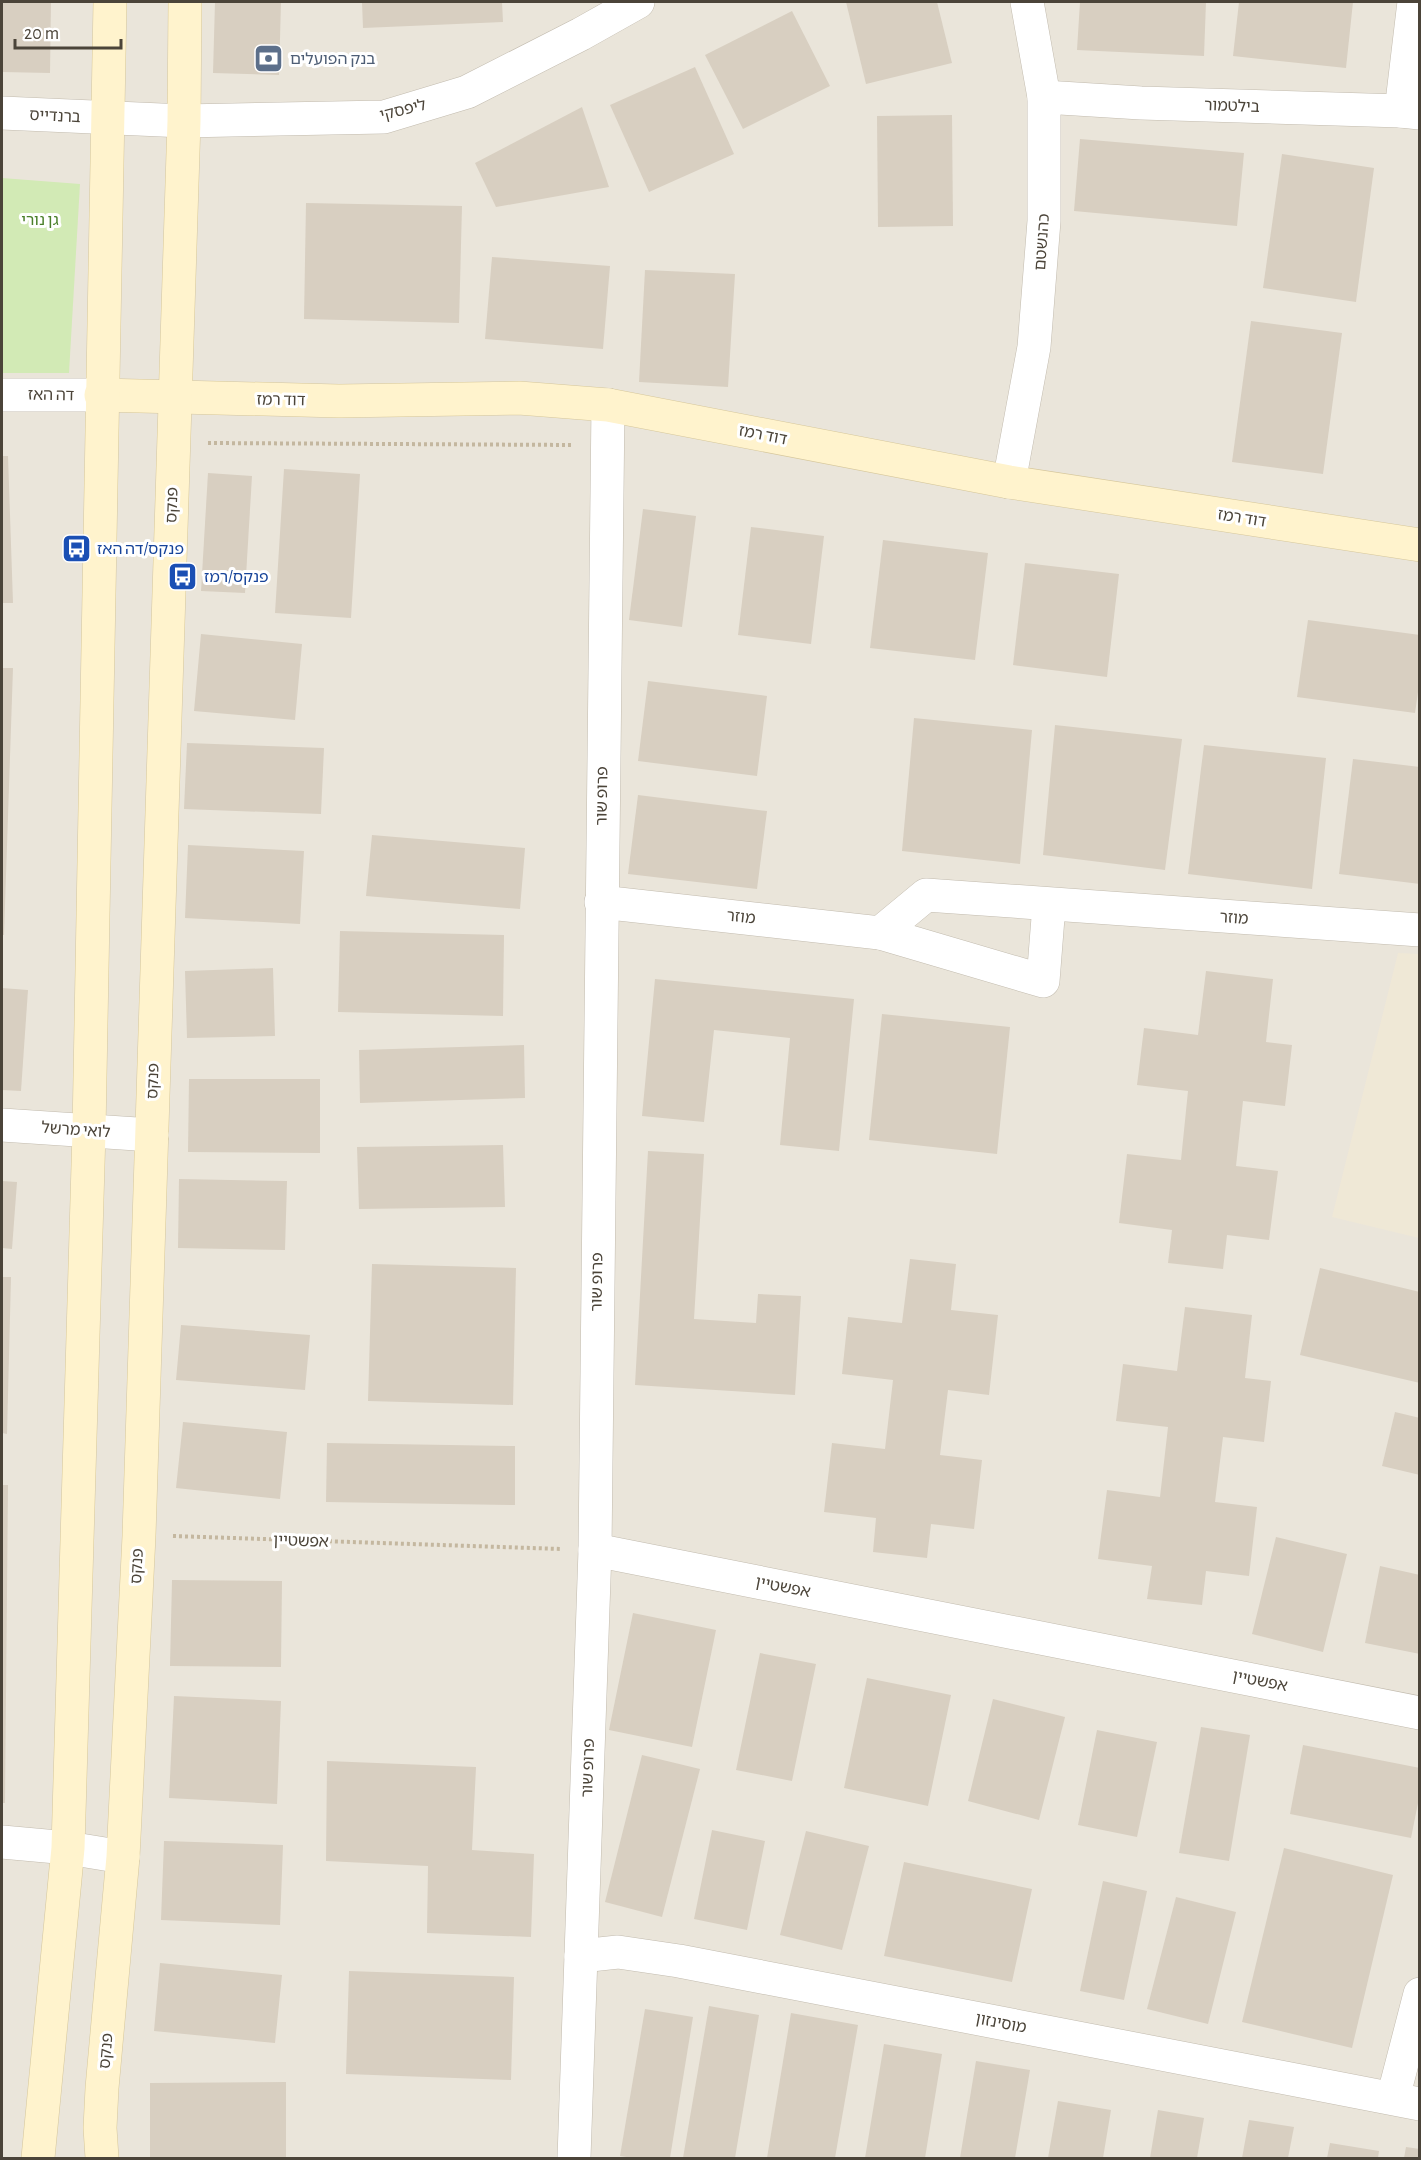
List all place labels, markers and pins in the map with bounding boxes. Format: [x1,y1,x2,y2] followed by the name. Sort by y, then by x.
[253,43,285,75] bank icon: בנק הפועלים
[290,51,375,67] place label: בנק הפועלים
[60,533,92,565] bus stop icon: פנקס/דה האז
[97,541,184,557] place label: פנקס/דה האז
[167,561,199,593] bus stop icon: פנקס/רמז
[204,569,269,585] place label: פנקס/רמז

